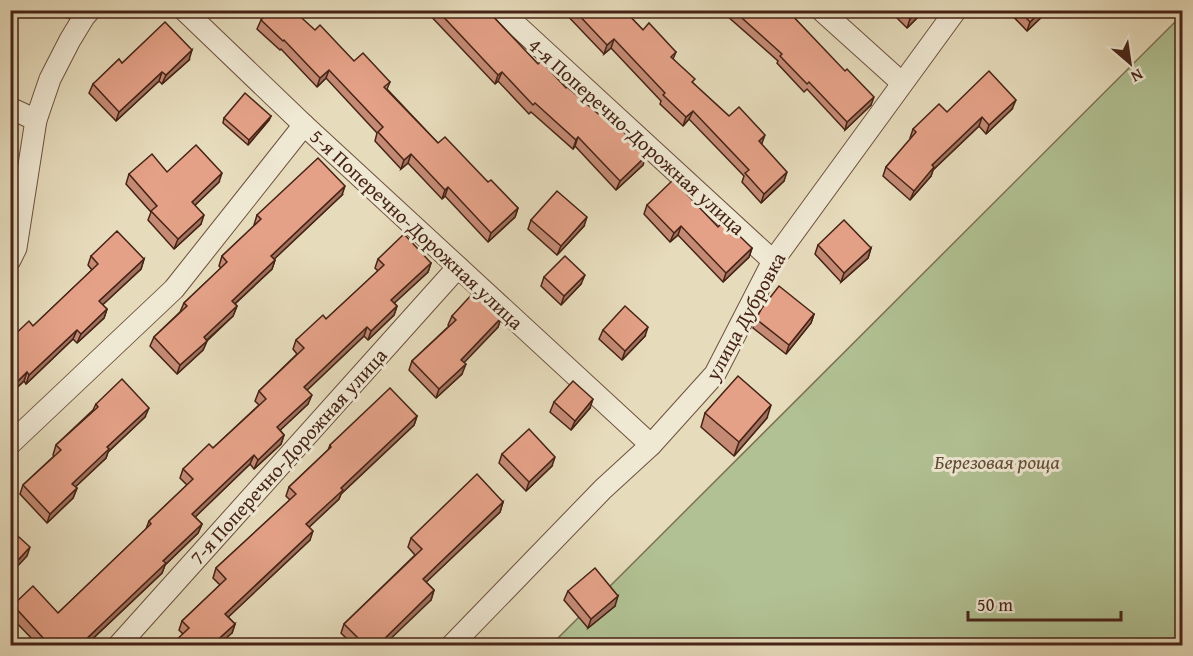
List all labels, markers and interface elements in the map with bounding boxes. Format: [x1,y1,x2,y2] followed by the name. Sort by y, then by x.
[522,31,752,242] street label: 4-я Поперечно-Дорожная улица
[1100,33,1160,93] north arrow
[1127,63,1148,89] text: N
[304,122,531,336] street label: 5-я Поперечно-Дорожная улица
[697,246,792,386] street label: улица Дубровка
[183,341,394,571] street label: 7-я Поперечно-Дорожная улица
[934,447,1060,476] park label: Березовая роща
[968,584,1121,622] scale bar
[977,591,1013,618] text: 50 m

